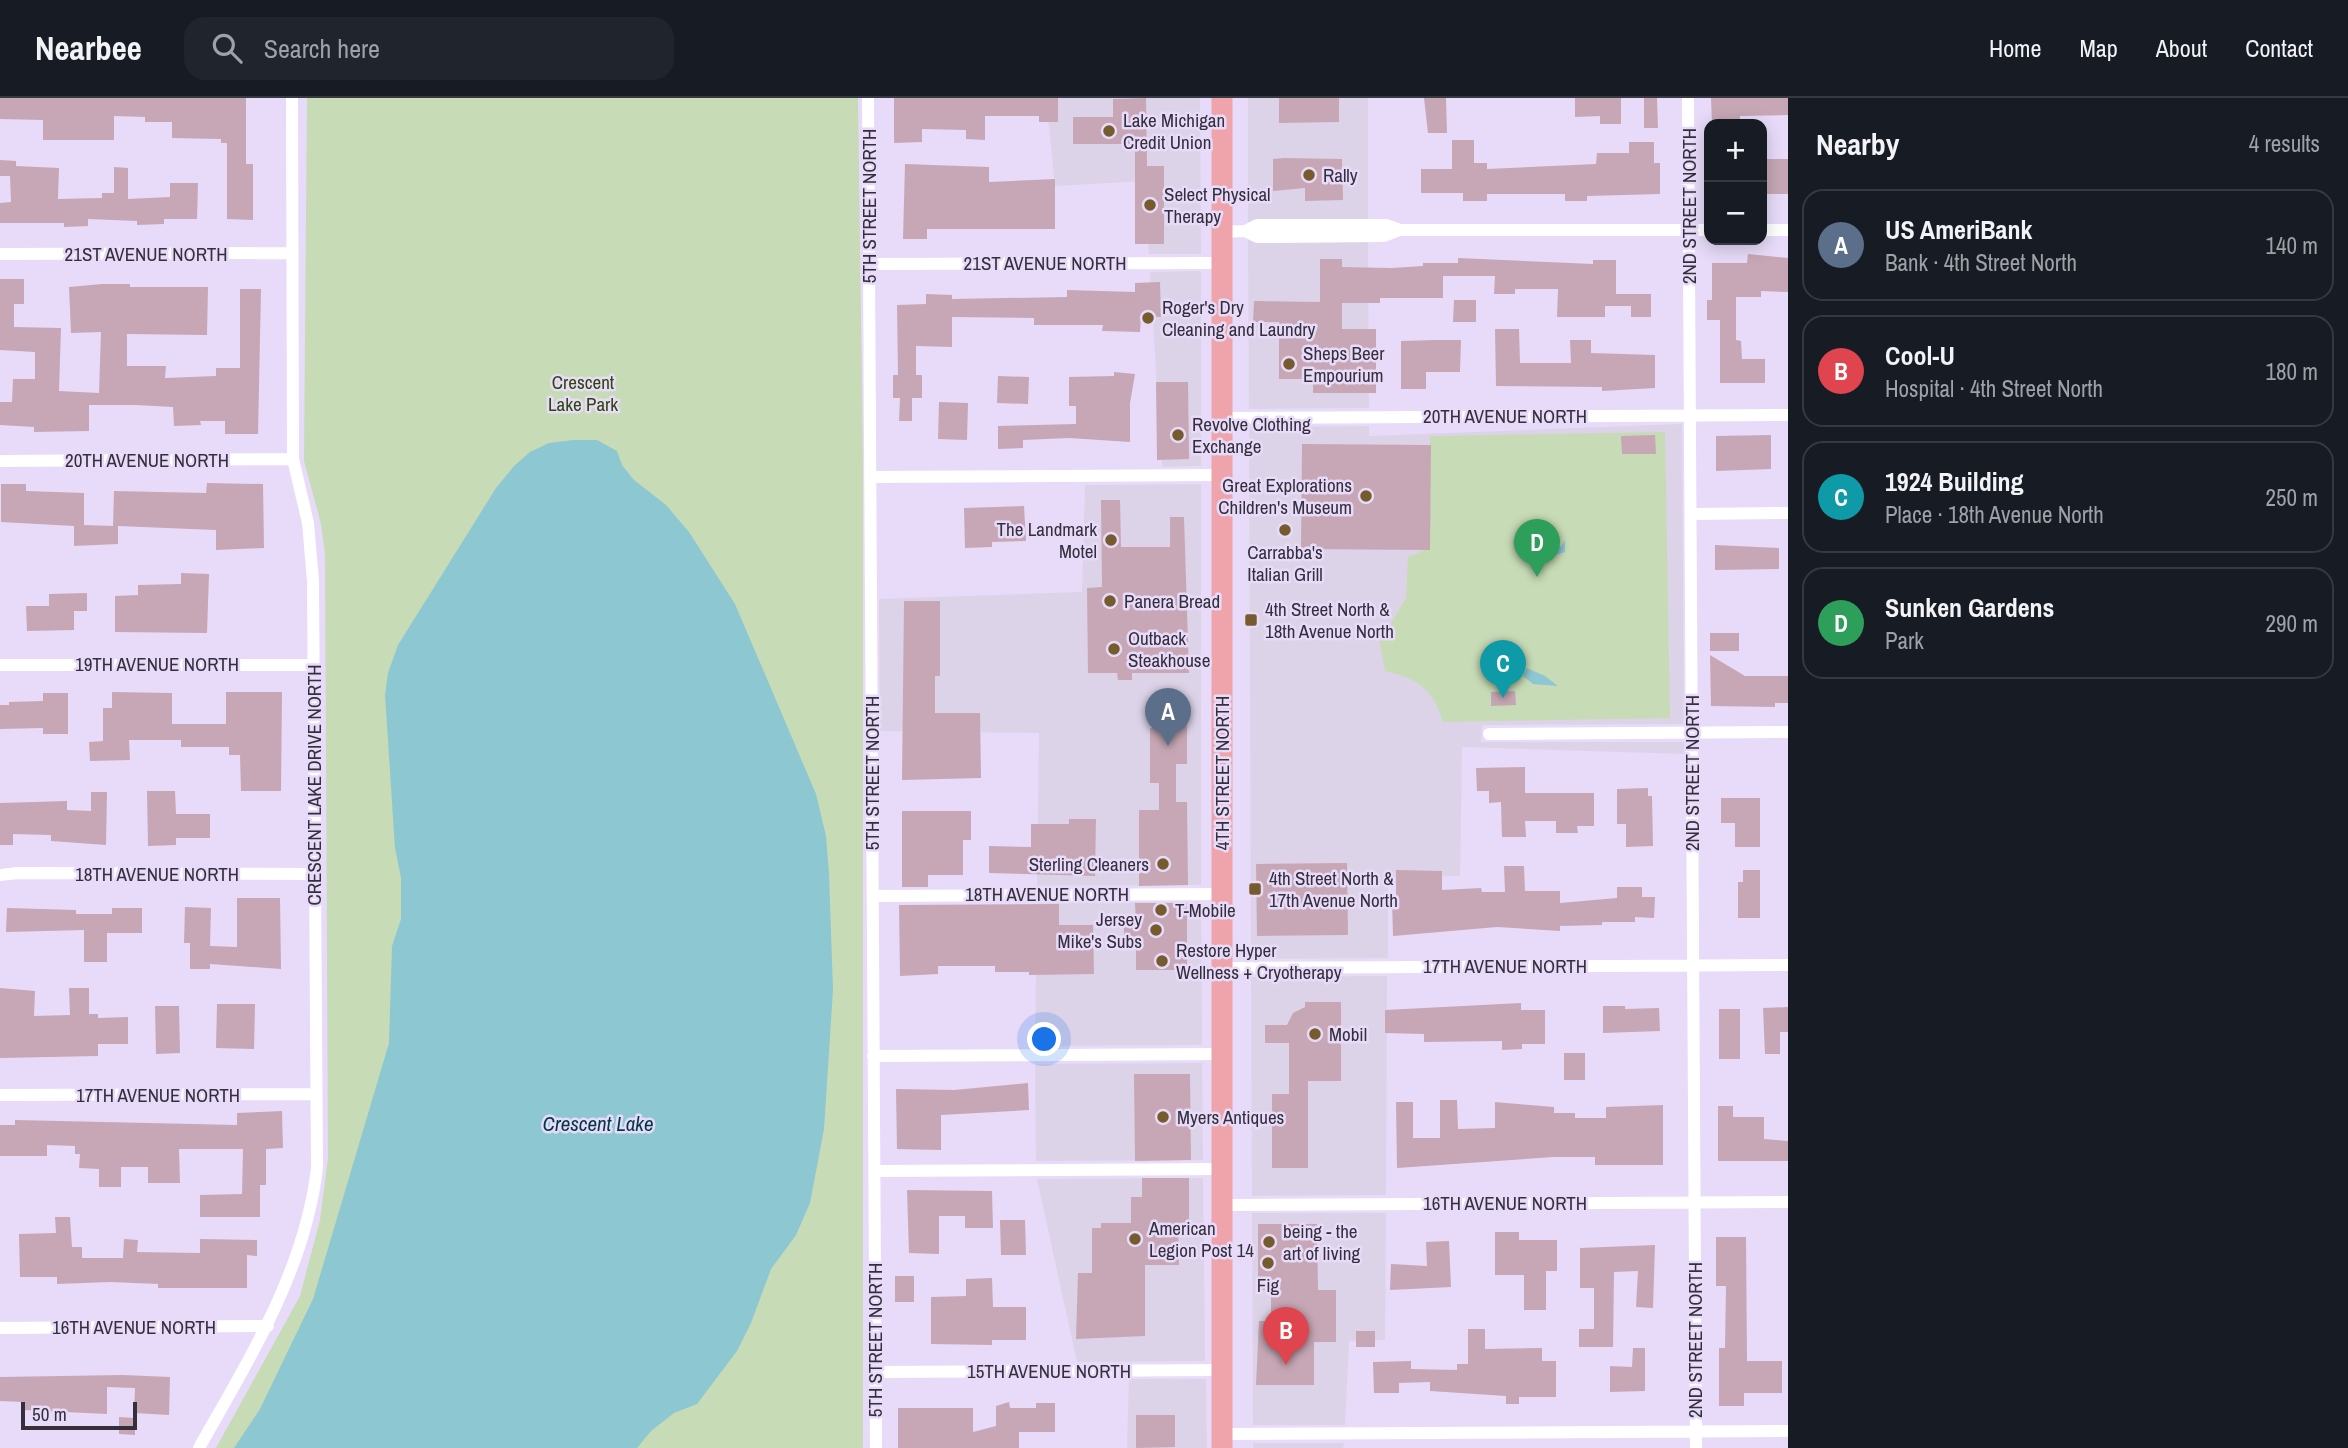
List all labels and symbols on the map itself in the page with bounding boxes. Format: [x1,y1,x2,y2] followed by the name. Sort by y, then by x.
[1123,107,1225,155] place label: Lake Michigan Credit Union
[1101,123,1117,139] marker: Lake Michigan Credit Union
[1676,128,1702,284] street label: 2ND STREET NORTH
[856,129,882,283] street label: 5TH STREET NORTH
[1323,162,1358,188] place label: Rally
[1301,167,1317,183] marker: Rally
[1164,181,1271,229] place label: Select Physical Therapy
[1142,197,1158,213] marker: Select Physical Therapy
[65,241,227,267] street label: 21ST AVENUE NORTH
[964,250,1126,276] street label: 21ST AVENUE NORTH
[1162,294,1316,342] place label: Roger's Dry Cleaning and Laundry
[1140,310,1156,326] marker: Roger's Dry Cleaning and Laundry
[1303,340,1385,388] place label: Sheps Beer Empourium
[1281,356,1297,372] marker: Sheps Beer Empourium
[548,369,618,417] park label: Crescent Lake Park
[1423,403,1587,429] street label: 20TH AVENUE NORTH
[1192,411,1311,459] place label: Revolve Clothing Exchange
[1170,427,1186,443] marker: Revolve Clothing Exchange
[65,447,229,473] street label: 20TH AVENUE NORTH
[1218,472,1352,520] place label: Great Explorations Children's Museum
[1358,488,1374,504] marker: Great Explorations Children's Museum
[997,516,1097,564] place label: The Landmark Motel
[1514,519,1560,577] pin: D
[1277,522,1293,538] marker: Carrabba's Italian Grill
[1103,532,1119,548] marker: The Landmark Motel
[1247,539,1323,587] place label: Carrabba's Italian Grill
[1124,588,1220,614] place label: Panera Bread
[1102,593,1118,609] marker: Panera Bread
[1265,596,1394,644] place label: 4th Street North & 18th Avenue North
[1243,612,1259,628] marker: 4th Street North & 18th Avenue North
[1128,625,1210,673] place label: Outback Steakhouse
[1480,640,1526,698] pin: C
[1106,641,1122,657] marker: Outback Steakhouse
[75,651,239,677] street label: 19TH AVENUE NORTH
[301,665,327,906] street label: CRESCENT LAKE DRIVE NORTH
[1145,688,1191,746] pin: A
[1679,695,1705,851] street label: 2ND STREET NORTH
[859,696,885,850] street label: 5TH STREET NORTH
[1209,696,1235,850] street label: 4TH STREET NORTH
[1029,851,1149,877] place label: Sterling Cleaners
[1155,856,1171,872] marker: Sterling Cleaners
[75,861,239,887] street label: 18TH AVENUE NORTH
[1269,865,1398,913] place label: 4th Street North & 17th Avenue North
[965,881,1129,907] street label: 18TH AVENUE NORTH
[1247,881,1263,897] marker: 4th Street North & 17th Avenue North
[1175,897,1236,923] place label: T-Mobile
[1153,902,1169,918] marker: T-Mobile
[1058,906,1142,954] place label: Jersey Mike's Subs
[1148,922,1164,938] marker: Jersey Mike's Subs
[1176,937,1342,985] place label: Restore Hyper Wellness + Cryotherapy
[1154,953,1170,969] marker: Restore Hyper Wellness + Cryotherapy
[1423,953,1587,979] street label: 17TH AVENUE NORTH
[1329,1021,1367,1047] place label: Mobil
[1027,1022,1061,1056] your location
[1307,1026,1323,1042] marker: Mobil
[76,1082,240,1108] street label: 17TH AVENUE NORTH
[1177,1104,1285,1130] place label: Myers Antiques
[542,1109,654,1138] water label: Crescent Lake
[1155,1109,1171,1125] marker: Myers Antiques
[1423,1190,1587,1216] street label: 16TH AVENUE NORTH
[1148,1215,1254,1263] place label: American Legion Post 14
[1283,1218,1360,1266] place label: being - the art of living
[1127,1231,1143,1247] marker: American Legion Post 14
[1261,1234,1277,1250] marker: being - the art of living
[1260,1255,1276,1271] marker: Fig
[1682,1262,1708,1418] street label: 2ND STREET NORTH
[862,1263,888,1417] street label: 5TH STREET NORTH
[1257,1272,1280,1298] place label: Fig
[1263,1307,1309,1365] pin: B
[52,1314,216,1340] street label: 16TH AVENUE NORTH
[967,1358,1131,1384] street label: 15TH AVENUE NORTH
[21,1399,136,1431] scale bar

